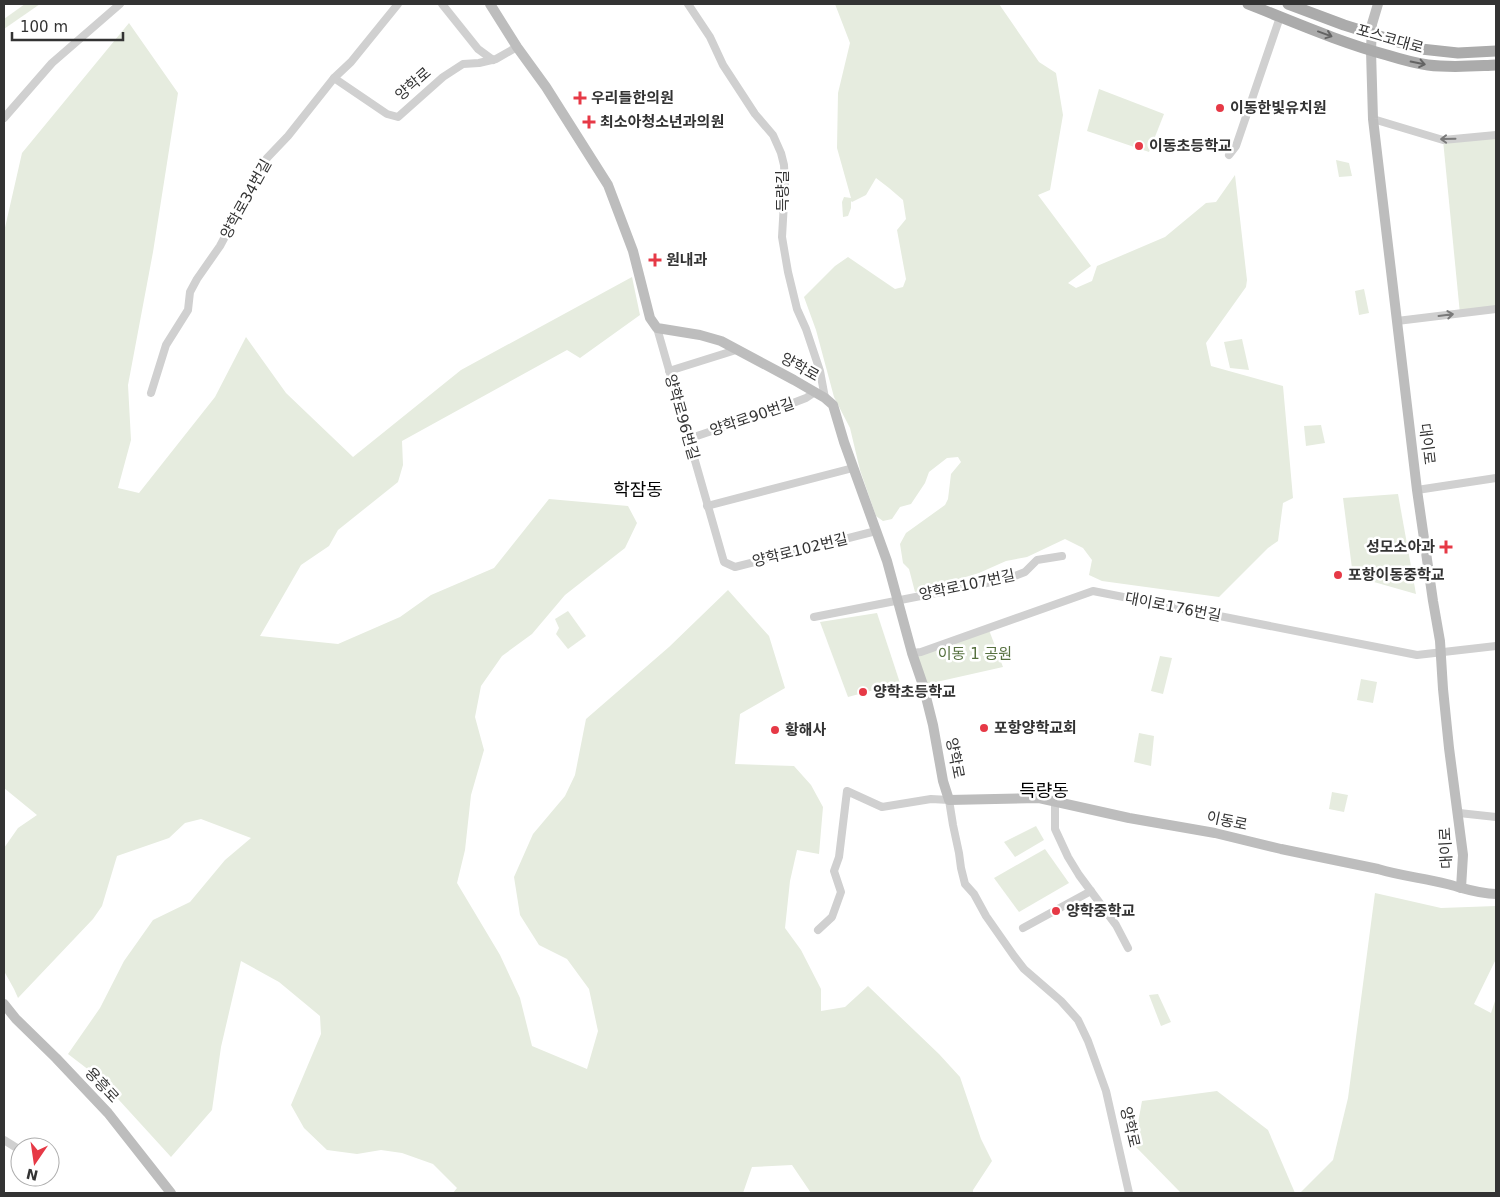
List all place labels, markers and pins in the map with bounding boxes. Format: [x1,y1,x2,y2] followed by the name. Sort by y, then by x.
[591,89,674,107] place label: 우리들한의원
[573,91,587,105] marker: 우리들한의원
[1230,99,1327,117] place label: 이동한빛유치원
[1214,102,1226,114] marker: 이동한빛유치원
[600,113,724,131] place label: 최소아청소년과의원
[582,115,596,129] marker: 최소아청소년과의원
[1149,137,1232,155] place label: 이동초등학교
[1133,140,1145,152] marker: 이동초등학교
[666,251,708,269] place label: 원내과
[648,253,662,267] marker: 원내과
[1366,538,1435,556] place label: 성모소아과
[1439,540,1453,554] marker: 성모소아과
[1348,566,1445,584] place label: 포항이동중학교
[1332,569,1344,581] marker: 포항이동중학교
[873,683,956,701] place label: 양학초등학교
[857,686,869,698] marker: 양학초등학교
[994,719,1077,737] place label: 포항양학교회
[785,721,827,739] place label: 황해사
[978,722,990,734] marker: 포항양학교회
[769,724,781,736] marker: 황해사
[1066,902,1135,920] place label: 양학중학교
[1050,905,1062,917] marker: 양학중학교

